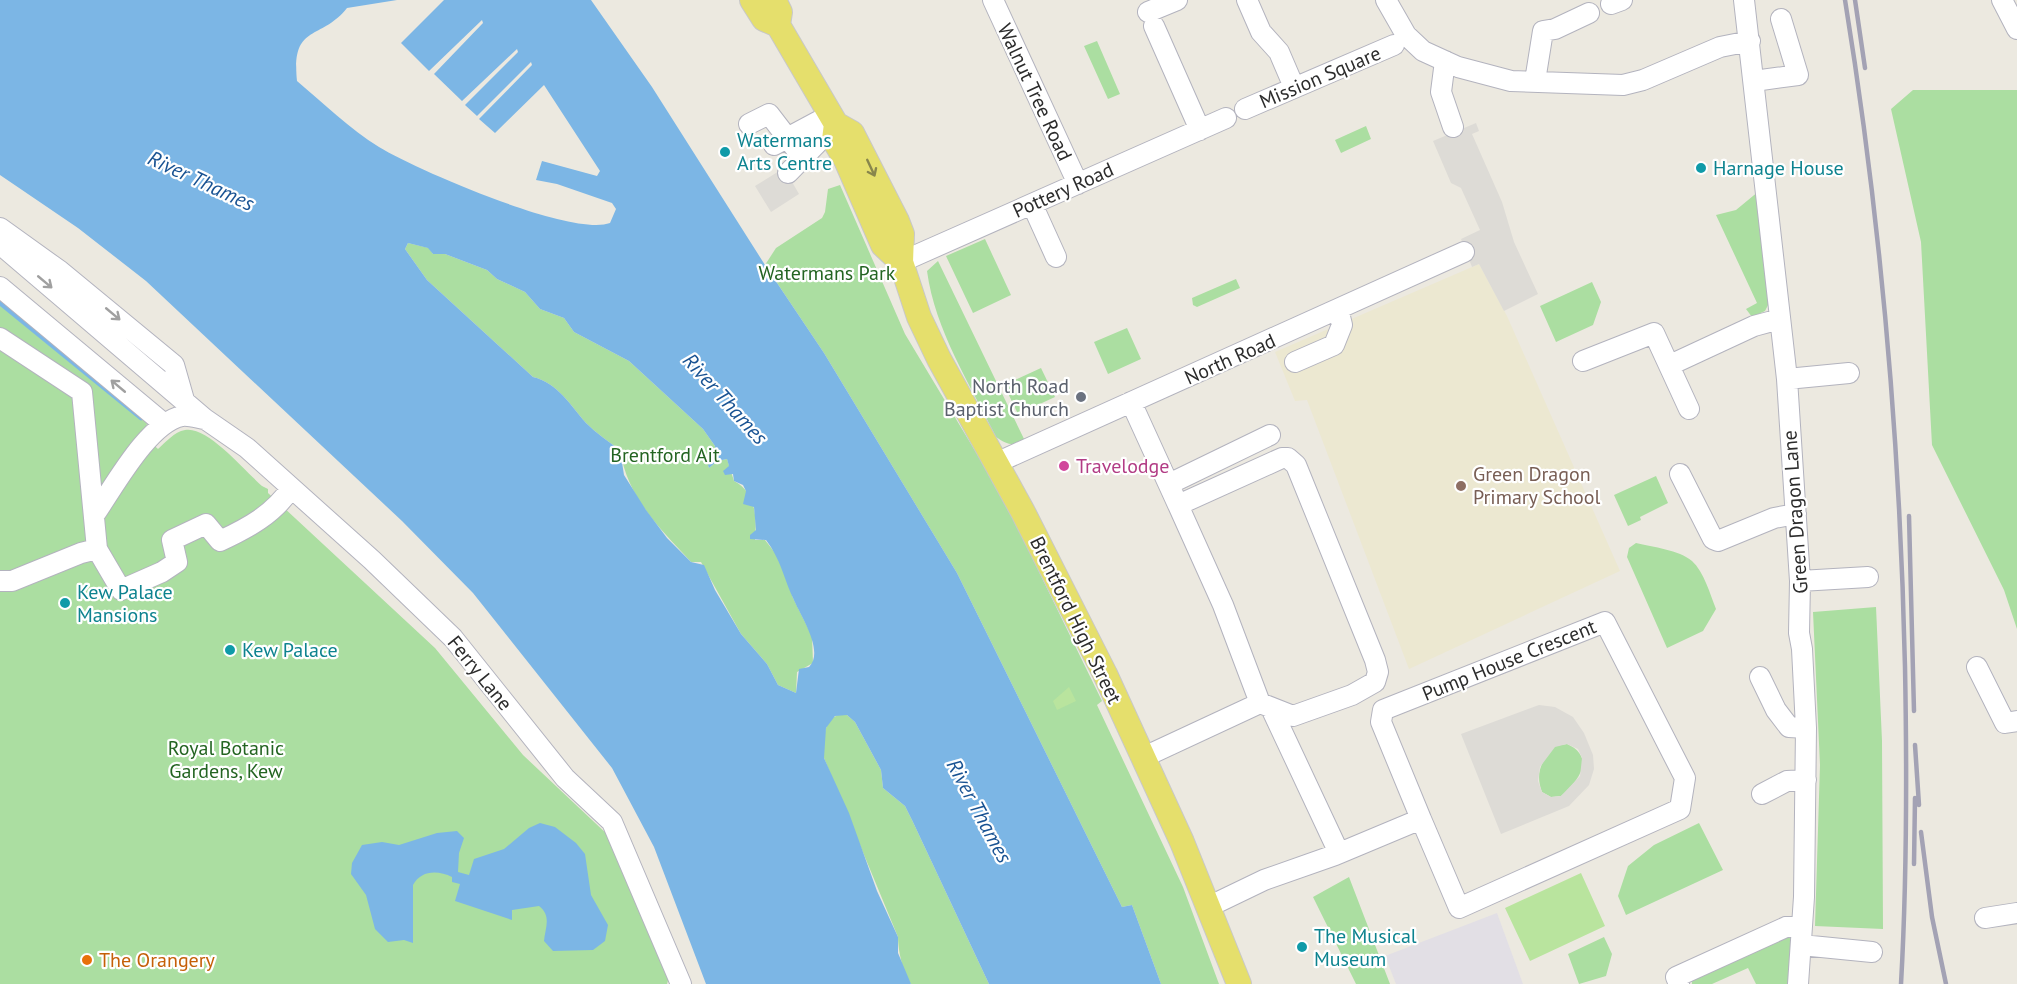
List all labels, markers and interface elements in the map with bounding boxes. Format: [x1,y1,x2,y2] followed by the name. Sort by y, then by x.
[992,19,1078,165] street label: Walnut Tree Road
[1255,40,1385,114] street label: Mission Square
[737,127,832,176] place label: Watermans Arts Centre
[144,144,259,217] water label: River Thames
[718,145,732,159] marker: Watermans Arts Centre
[1713,155,1844,181] place label: Harnage House
[1008,156,1118,224] street label: Pottery Road
[866,158,878,176] one-way arrow
[1694,161,1708,175] marker: Harnage House
[759,260,896,286] park label: Watermans Park
[37,275,52,289] one-way arrow
[105,308,121,321] one-way arrow
[1180,327,1280,391] street label: North Road
[677,347,774,451] water label: River Thames
[944,373,1069,422] place label: North Road Baptist Church
[111,379,126,393] one-way arrow
[1074,390,1088,404] marker: North Road Baptist Church
[1776,429,1814,595] street label: Green Dragon Lane
[610,442,720,468] park label: Brentford Ait
[1076,453,1170,479] place label: Travelodge
[1057,459,1071,473] marker: Travelodge
[1473,461,1601,510] place label: Green Dragon Primary School
[1454,479,1468,493] marker: Green Dragon Primary School
[1024,532,1128,708] street label: Brentford High Street
[77,579,173,628] place label: Kew Palace Mansions
[58,596,72,610] marker: Kew Palace Mansions
[1418,613,1600,707] street label: Pump House Crescent
[442,630,518,716] street label: Ferry Lane
[242,637,338,663] place label: Kew Palace
[223,643,237,657] marker: Kew Palace
[168,735,284,784] park label: Royal Botanic Gardens, Kew
[941,754,1018,868] water label: River Thames
[1314,923,1417,972] place label: The Musical Museum
[1295,940,1309,954] marker: The Musical Museum
[99,947,216,973] place label: The Orangery
[80,953,94,967] marker: The Orangery

